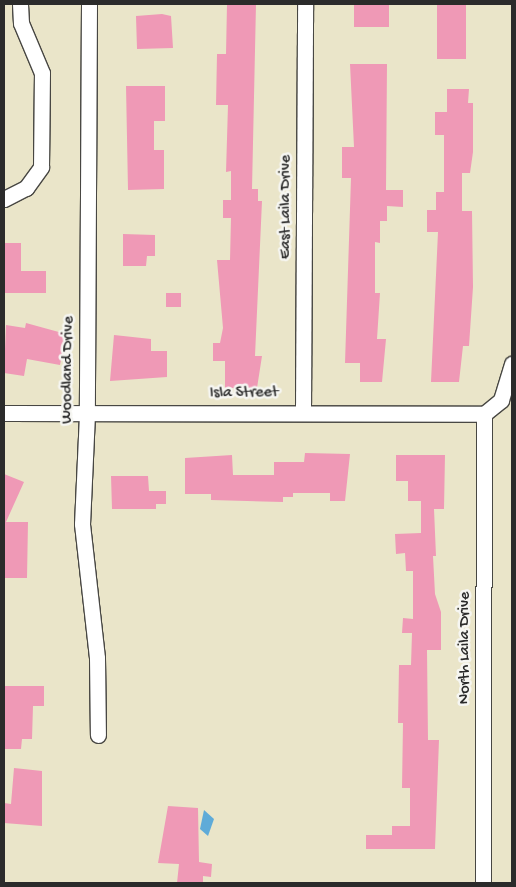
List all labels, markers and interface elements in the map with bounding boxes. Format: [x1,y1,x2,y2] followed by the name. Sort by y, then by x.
[277,155,297,259] street label: East Laila Drive
[58,316,80,424] street label: Woodland Drive
[210,384,278,404] street label: Isla Street
[456,592,476,704] street label: North Laila Drive

